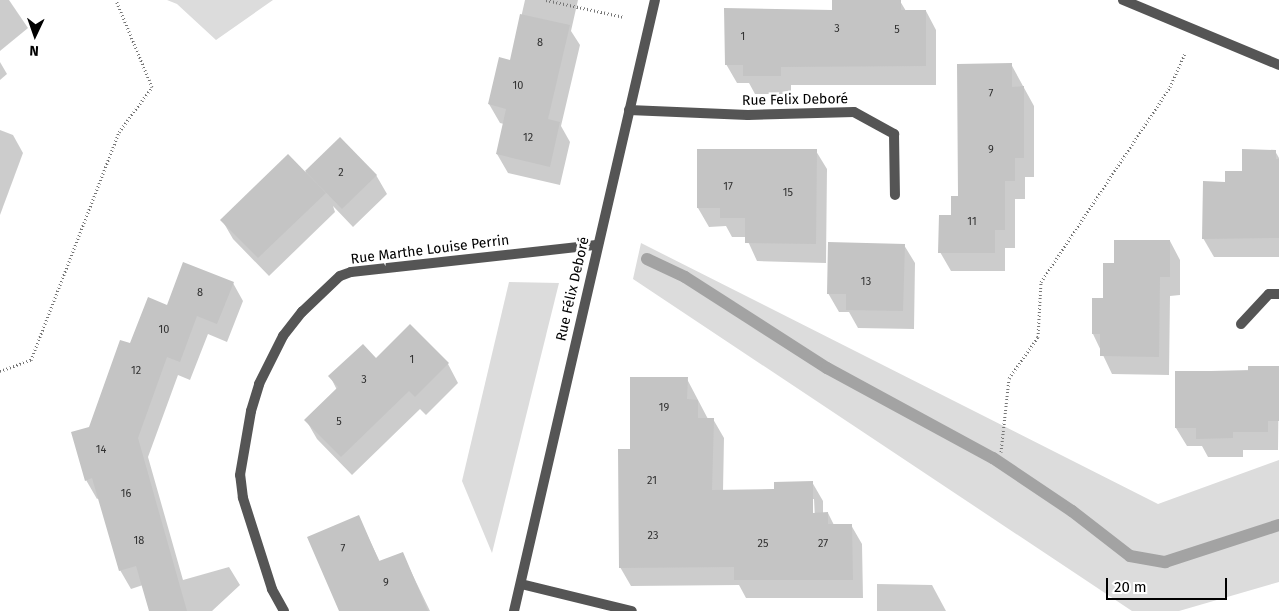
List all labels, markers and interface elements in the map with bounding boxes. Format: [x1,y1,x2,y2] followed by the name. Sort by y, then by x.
[10,10,60,60] north arrow
[834,22,840,36] house number: 3
[894,23,900,37] house number: 5
[741,30,745,44] house number: 1
[537,36,543,50] house number: 8
[29,42,39,59] text: N
[513,79,523,93] house number: 10
[989,87,993,101] house number: 7
[742,91,848,109] street label: Rue Felix Deboré
[523,131,533,145] house number: 12
[988,143,994,157] house number: 9
[338,166,344,180] house number: 2
[723,180,733,194] house number: 17
[783,186,793,200] house number: 15
[967,215,977,229] house number: 11
[350,232,510,268] street label: Rue Marthe Louise Perrin
[553,235,593,343] street label: Rue Félix Deboré
[861,275,871,289] house number: 13
[197,286,203,300] house number: 8
[159,323,169,337] house number: 10
[410,353,414,367] house number: 1
[131,364,141,378] house number: 12
[361,373,367,387] house number: 3
[659,401,669,415] house number: 19
[336,415,342,429] house number: 5
[96,443,106,457] house number: 14
[647,474,657,488] house number: 21
[121,487,131,501] house number: 16
[648,529,658,543] house number: 23
[134,534,144,548] house number: 18
[758,537,768,551] house number: 25
[818,537,828,551] house number: 27
[341,542,345,556] house number: 7
[1109,568,1230,600] scale bar
[383,576,389,590] house number: 9
[1114,578,1147,596] text: 20 m

